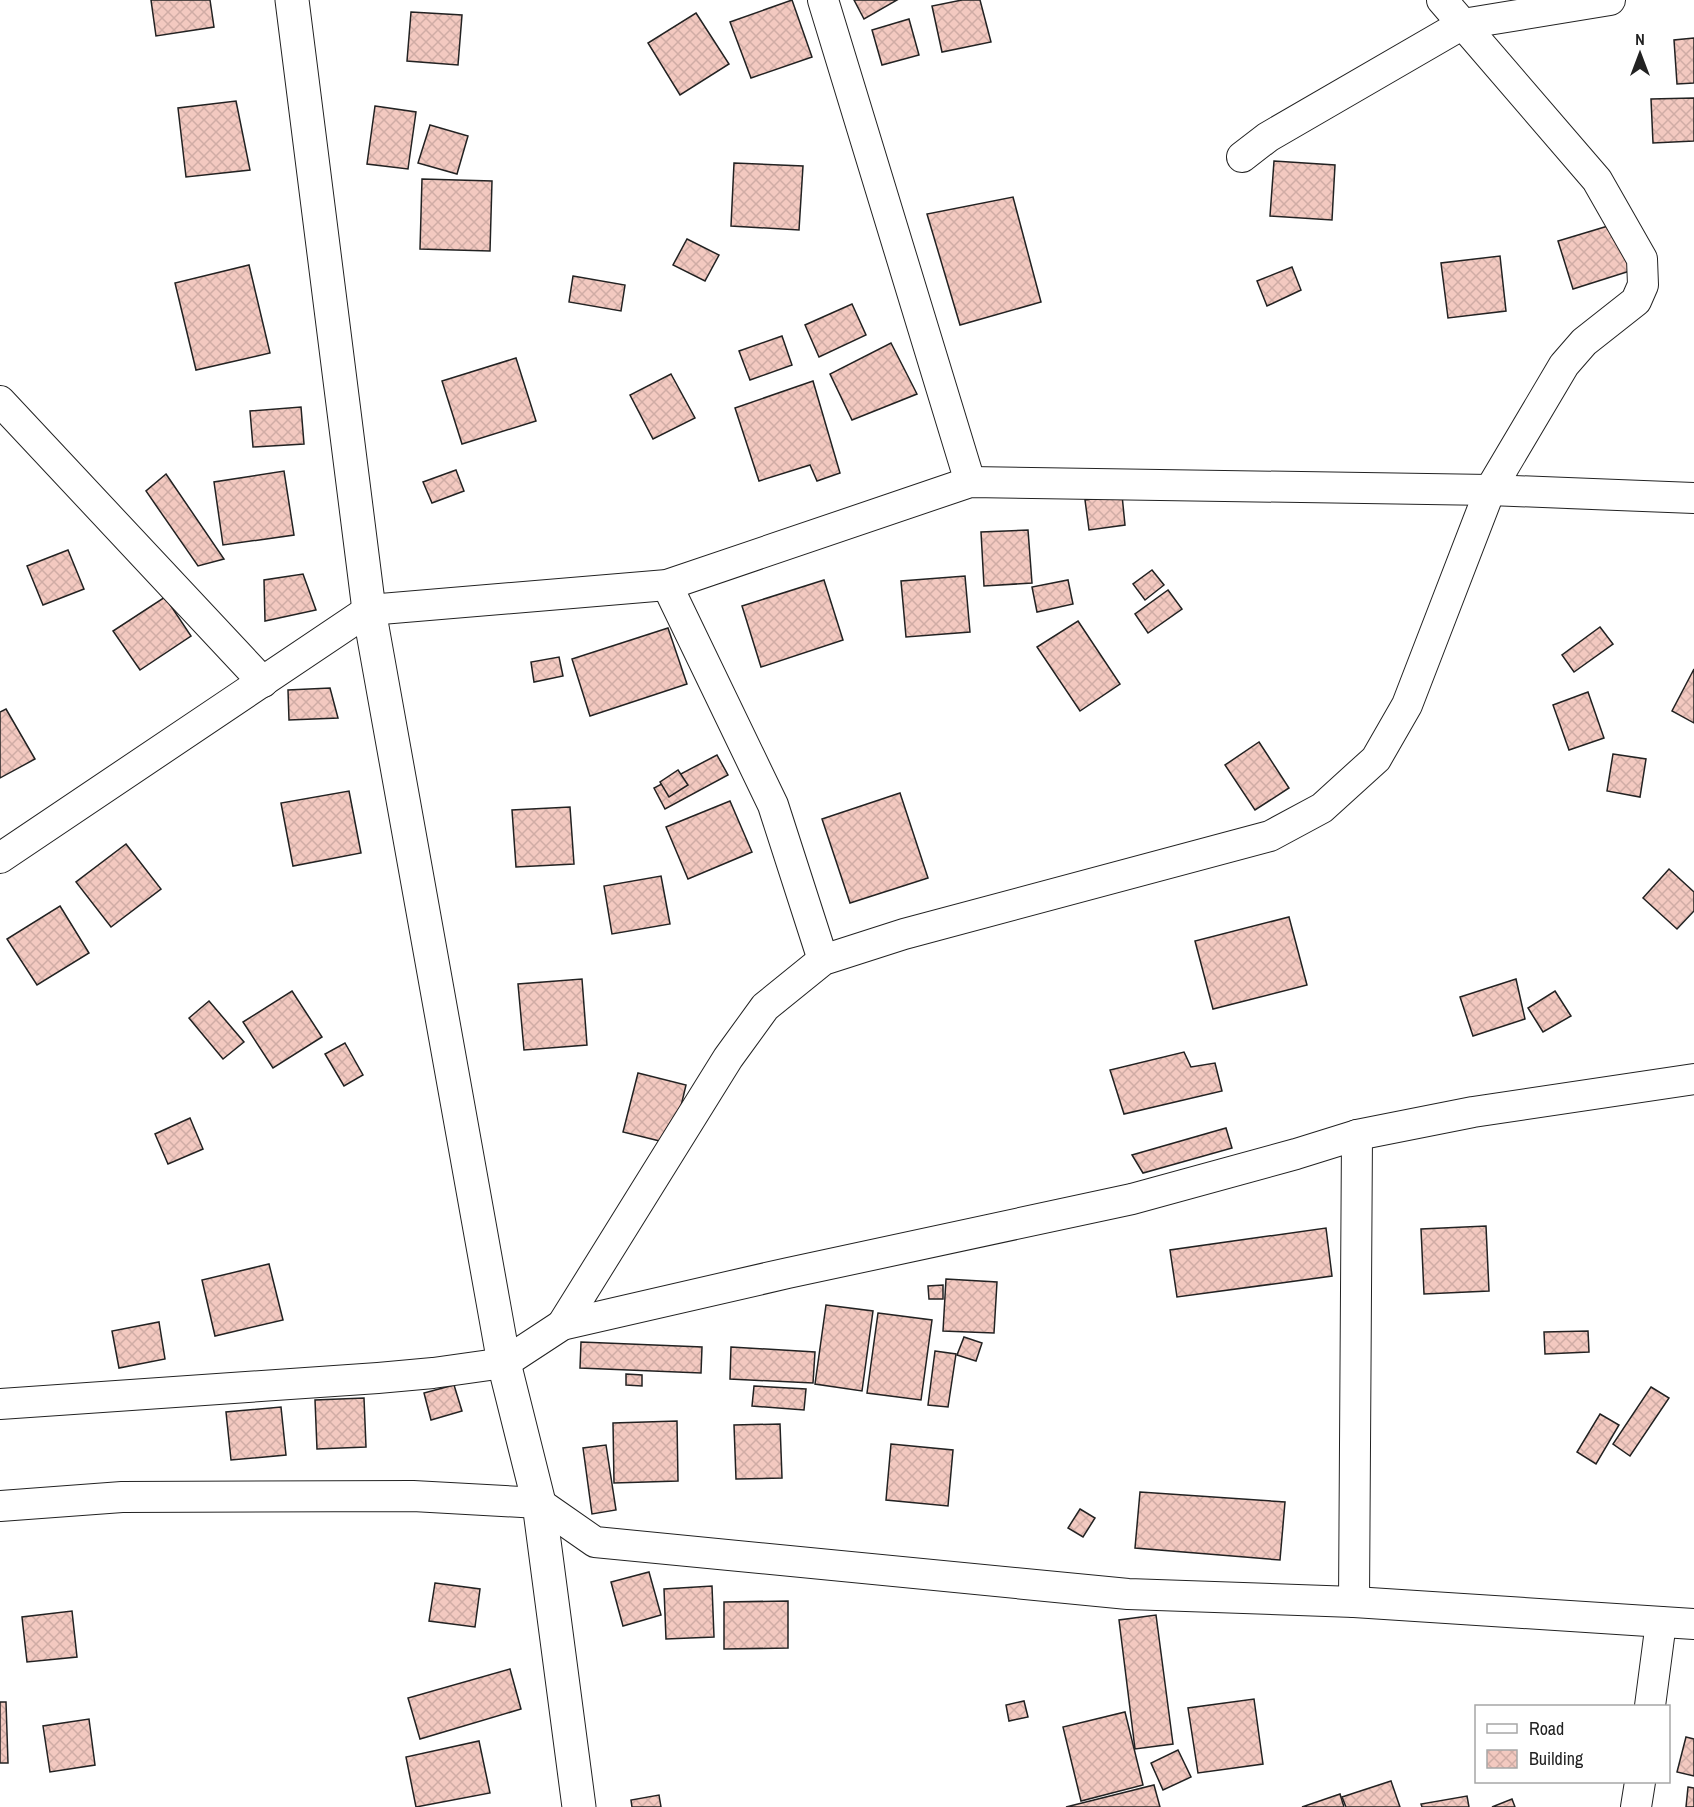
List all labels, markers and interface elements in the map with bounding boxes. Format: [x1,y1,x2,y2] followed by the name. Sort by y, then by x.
[1610,24,1670,84] north arrow
[1635,28,1645,50] text: N
[1475,1705,1670,1783] legend
[1529,1716,1564,1741] text: Road
[1529,1746,1584,1771] text: Building

